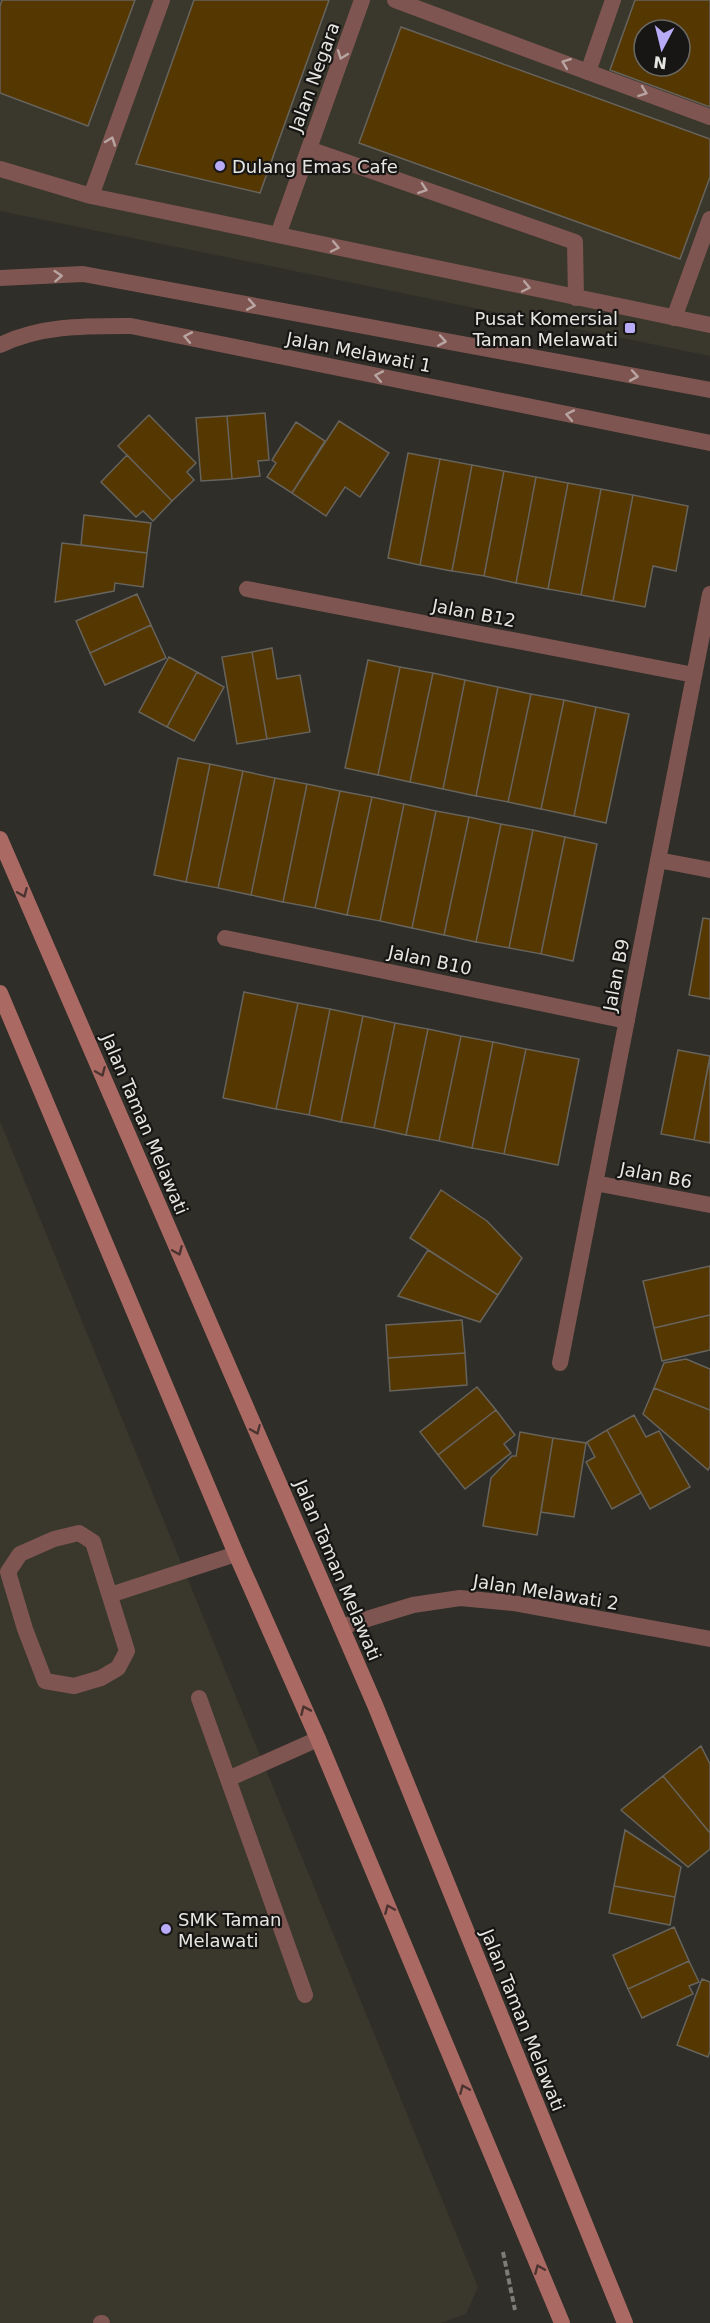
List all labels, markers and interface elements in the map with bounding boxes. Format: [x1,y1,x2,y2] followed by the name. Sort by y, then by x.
[632,18,692,78] north arrow
[284,19,344,136] street label: Jalan Negara
[337,49,349,60] one-way arrow
[652,52,668,73] text: N
[561,58,572,70] one-way arrow
[637,85,648,98] one-way arrow
[104,136,116,147] one-way arrow
[232,156,398,177] place label: Dulang Emas Cafe
[213,159,227,173] marker: Dulang Emas Cafe
[417,182,428,195] one-way arrow
[330,240,340,253] one-way arrow
[54,269,63,282] one-way arrow
[521,280,531,293] one-way arrow
[245,298,255,311] one-way arrow
[472,308,618,350] place label: Pusat Komersial Taman Melawati
[623,321,637,335] marker: Pusat Komersial Taman Melawati
[284,327,433,376] street label: Jalan Melawati 1
[183,332,193,345] one-way arrow
[437,334,447,347] one-way arrow
[629,369,639,382] one-way arrow
[375,370,385,383] one-way arrow
[566,409,576,422] one-way arrow
[429,594,518,631] street label: Jalan B12
[16,887,28,898] one-way arrow
[599,937,633,1014] street label: Jalan B9
[385,941,474,979] street label: Jalan B10
[97,1029,193,1218] street label: Jalan Taman Melawati
[94,1065,106,1076] one-way arrow
[617,1158,694,1192] street label: Jalan B6
[171,1244,183,1255] one-way arrow
[249,1423,261,1434] one-way arrow
[290,1475,386,1664] street label: Jalan Taman Melawati
[471,1570,620,1614] street label: Jalan Melawati 2
[300,1706,312,1717] one-way arrow
[384,1905,396,1916] one-way arrow
[178,1909,282,1951] place label: SMK Taman Melawati
[159,1922,173,1936] marker: SMK Taman Melawati
[476,1925,569,2114] street label: Jalan Taman Melawati
[459,2084,471,2095] one-way arrow
[534,2264,546,2275] one-way arrow

